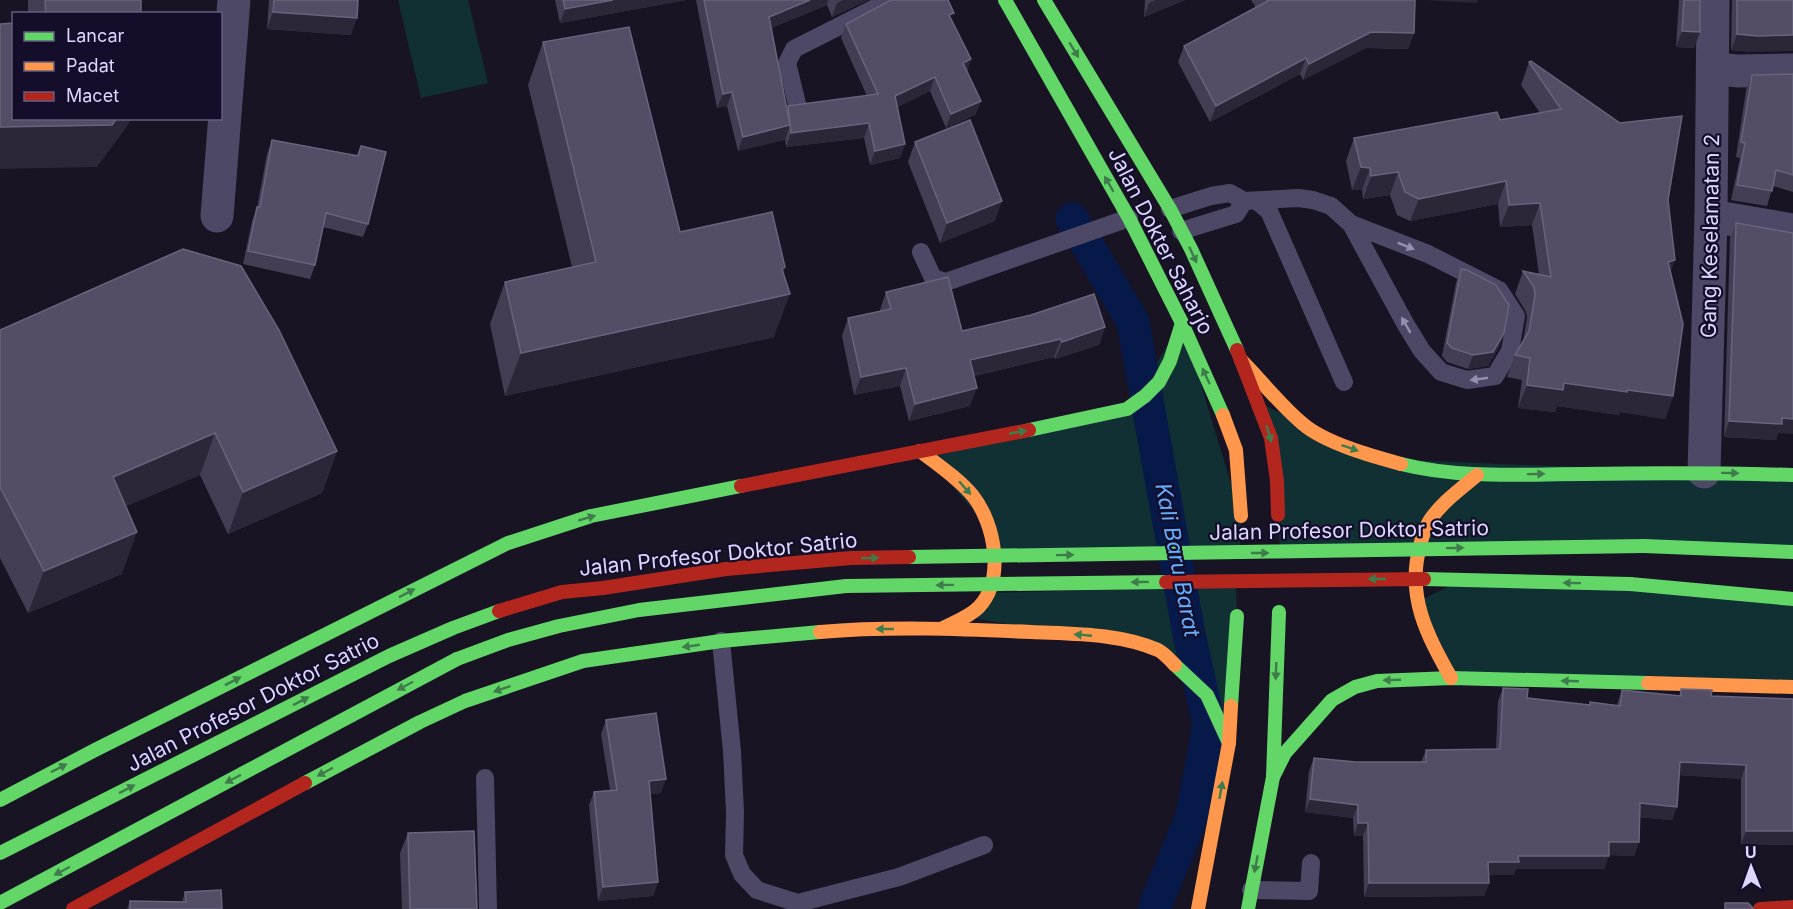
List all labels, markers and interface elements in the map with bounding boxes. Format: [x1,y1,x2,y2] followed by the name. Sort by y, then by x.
[12,12,222,120] legend
[66,25,124,46] text: Lancar
[1069,42,1080,58] one-way arrow
[66,55,115,76] text: Padat
[66,85,119,106] text: Macet
[1696,134,1724,338] street label: Gang Keselamatan 2
[1103,143,1219,339] street label: Jalan Dokter Saharjo
[1104,175,1114,192] one-way arrow
[1397,241,1415,251] one-way arrow
[1189,246,1199,264] one-way arrow
[1401,317,1412,333] one-way arrow
[1201,367,1211,385] one-way arrow
[1469,374,1488,383] one-way arrow
[1265,425,1274,443] one-way arrow
[1009,427,1028,436] one-way arrow
[1342,443,1360,453] one-way arrow
[1721,468,1740,477] one-way arrow
[1526,469,1545,479] one-way arrow
[958,480,971,495] one-way arrow
[1150,481,1206,640] water label: Kali Baru Barat
[578,513,596,522] one-way arrow
[1209,515,1489,545] street label: Jalan Profesor Doktor Satrio
[578,527,858,581] street label: Jalan Profesor Doktor Satrio
[1445,543,1464,553] one-way arrow
[1250,548,1269,558] one-way arrow
[1055,551,1074,560] one-way arrow
[860,553,879,563] one-way arrow
[1367,574,1386,584] one-way arrow
[1131,577,1150,586] one-way arrow
[1562,578,1581,588] one-way arrow
[936,580,955,589] one-way arrow
[399,588,416,598] one-way arrow
[875,624,894,634] one-way arrow
[123,627,383,777] street label: Jalan Profesor Doktor Satrio
[1073,630,1092,640] one-way arrow
[681,641,700,650] one-way arrow
[1272,661,1281,680] one-way arrow
[225,676,242,685] one-way arrow
[1383,676,1402,685] one-way arrow
[1561,677,1580,686] one-way arrow
[396,681,413,691] one-way arrow
[492,684,510,694] one-way arrow
[292,696,310,706] one-way arrow
[50,764,68,774] one-way arrow
[317,767,334,777] one-way arrow
[225,774,242,784] one-way arrow
[1216,780,1225,799] one-way arrow
[119,784,136,794] one-way arrow
[1721,837,1781,897] north arrow
[1745,842,1757,862] text: U
[1251,855,1260,874] one-way arrow
[53,866,70,876] one-way arrow

